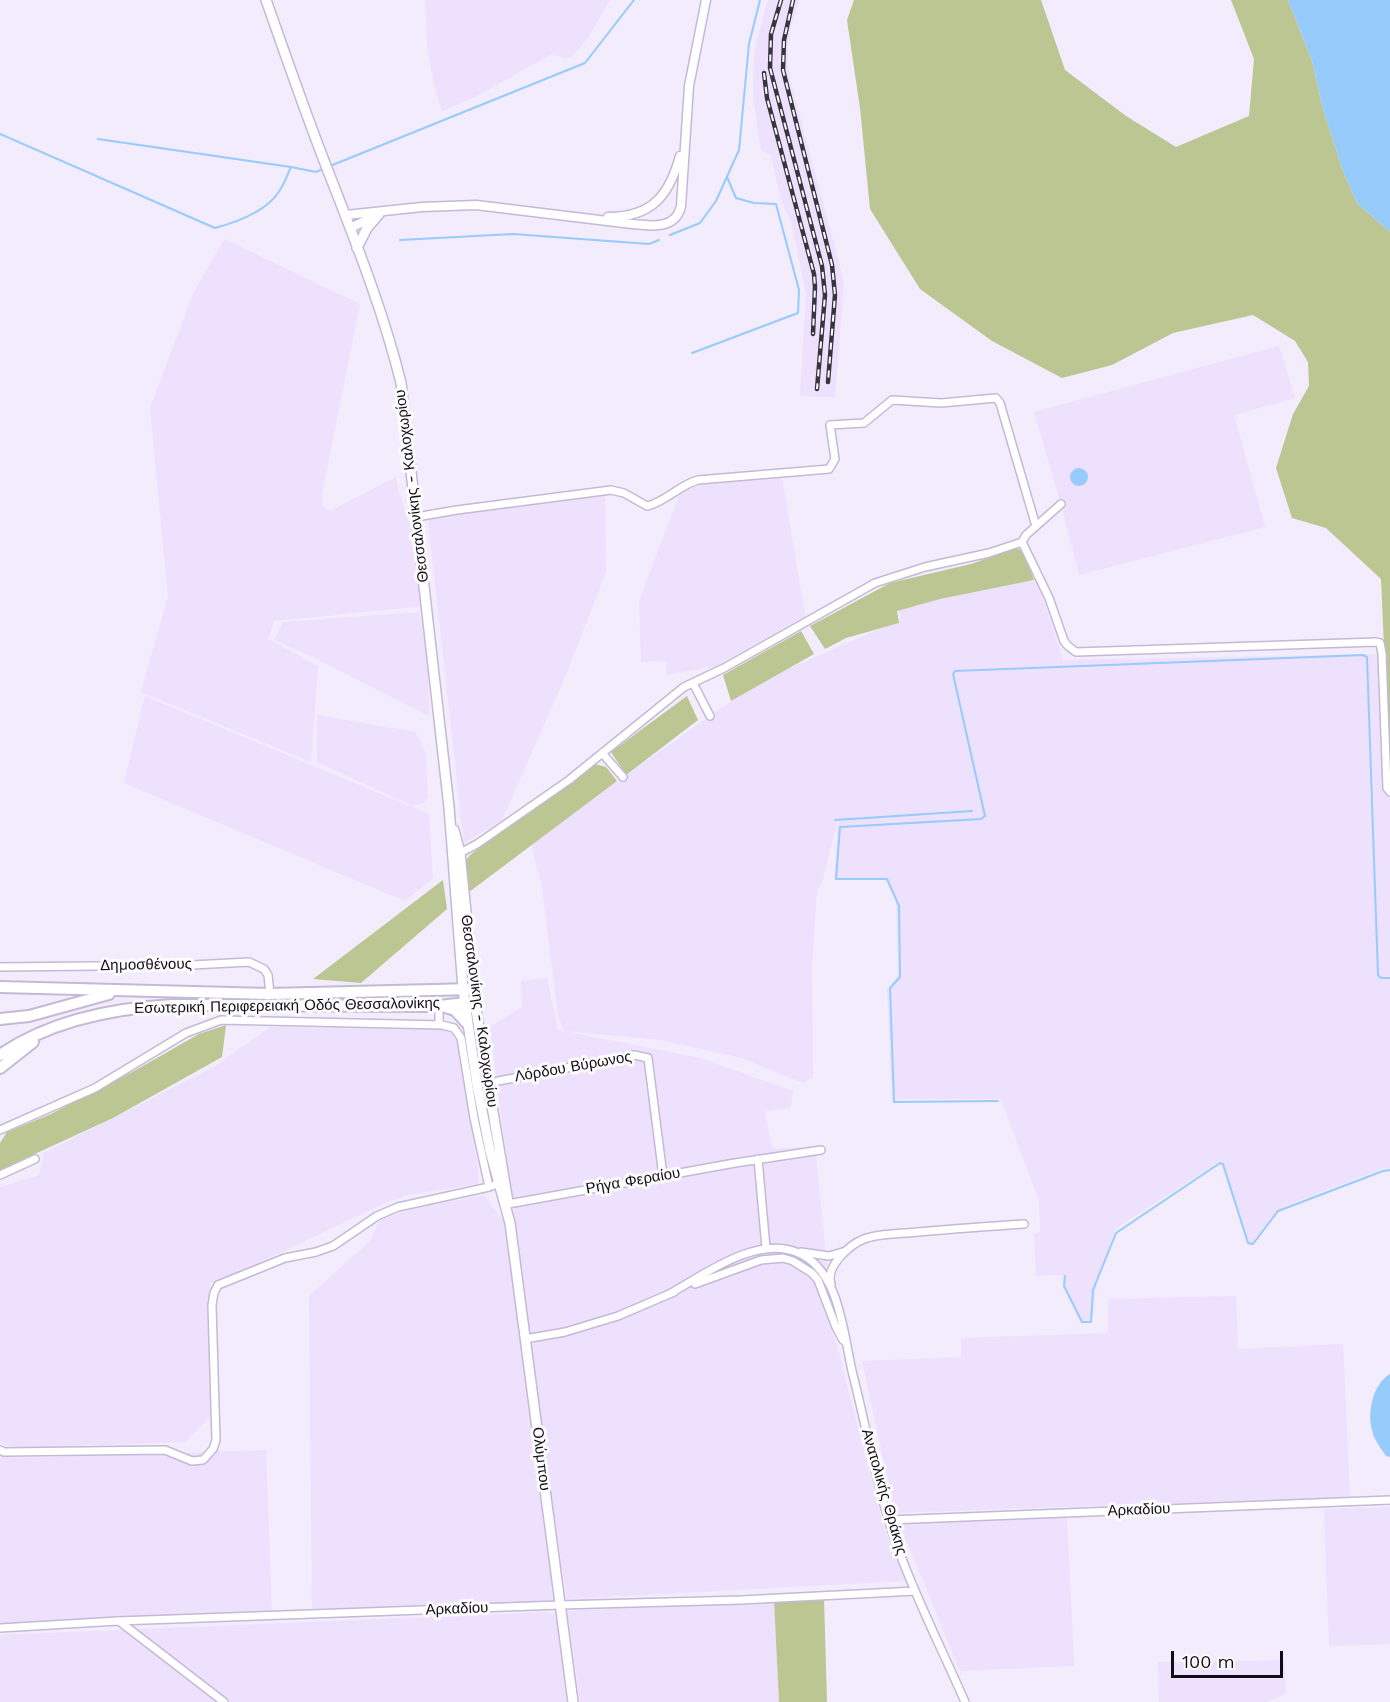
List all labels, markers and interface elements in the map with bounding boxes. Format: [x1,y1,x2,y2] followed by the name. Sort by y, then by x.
[391,389,433,583] street label: Θεσσαλονίκης - Καλοχωρίου
[457,914,501,1108] street label: Θεσσαλονίκης - Καλοχωρίου
[100,955,192,975] street label: Δημοσθένους
[134,994,440,1018] street label: Εσωτερική Περιφερειακή Οδός Θεσσαλονίκης
[513,1048,633,1086] street label: Λόρδου Βύρωνος
[584,1164,682,1198] street label: Ρήγα Φεραίου
[528,1426,554,1492] street label: Ολύμπου
[857,1427,911,1557] street label: Ανατολικής Θράκης
[1107,1500,1171,1520] street label: Αρκαδίου
[425,1599,489,1619] street label: Αρκαδίου
[1174,1639,1286,1677] scale bar
[1182,1651,1235,1672] text: 100 m

